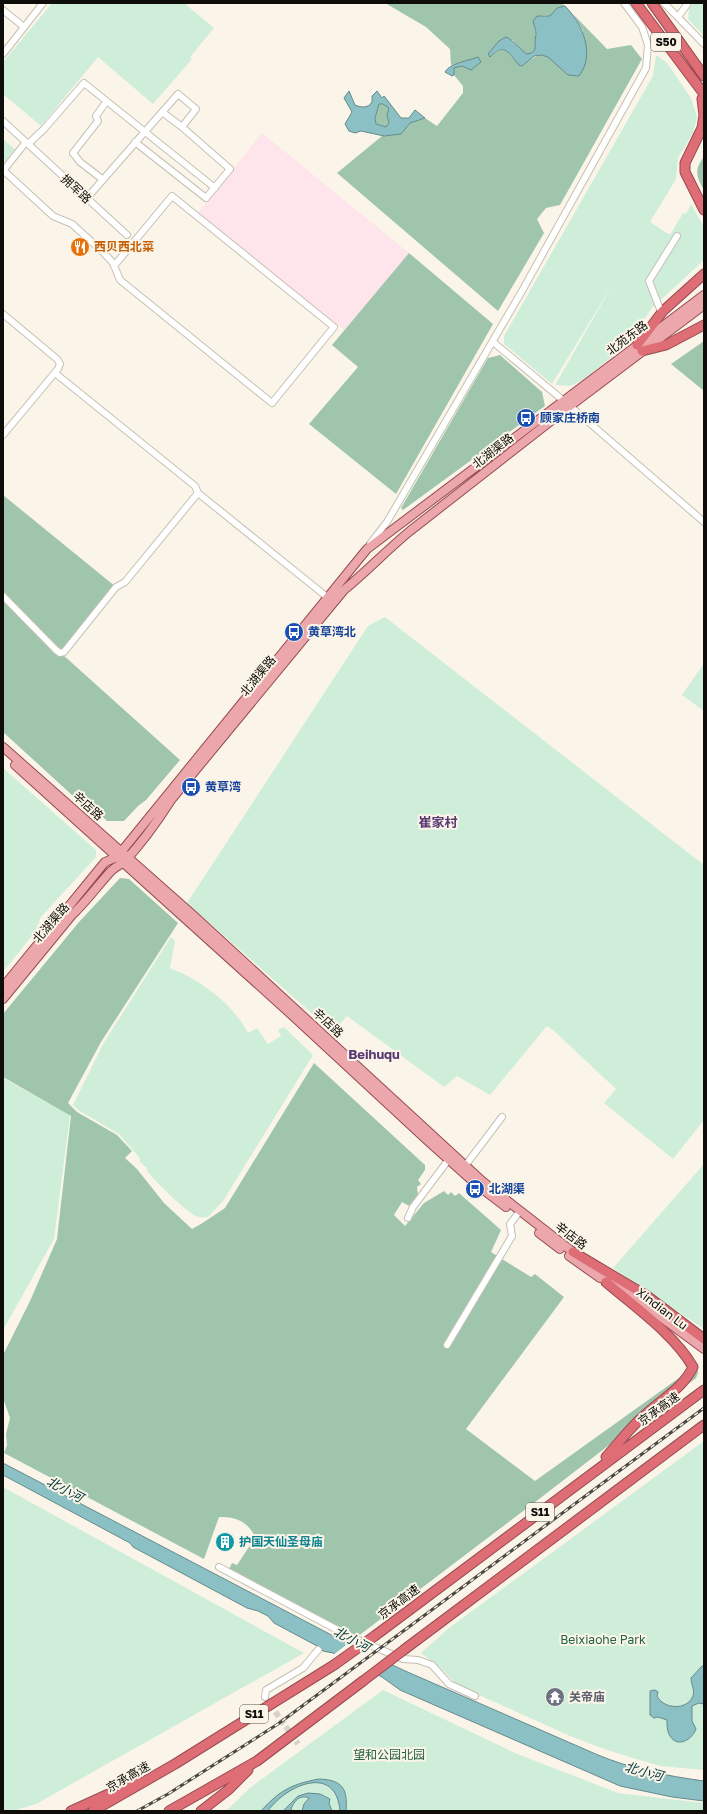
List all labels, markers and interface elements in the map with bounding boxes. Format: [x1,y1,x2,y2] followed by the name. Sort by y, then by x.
[651,33,681,51] road number: S50
[58,171,95,206] street label: 拥军路
[69,236,91,258] restaurant icon: 西贝西北菜
[94,239,154,254] place label: 西贝西北菜
[603,317,650,358] street label: 北苑东路
[515,407,537,429] bus stop icon: 顾家庄桥南
[540,410,600,425] place label: 顾家庄桥南
[469,430,516,471] street label: 北湖渠路
[283,621,305,643] bus stop icon: 黄草湾北
[308,624,356,639] place label: 黄草湾北
[237,652,279,699] street label: 北湖渠路
[180,776,202,798] bus stop icon: 黄草湾
[205,779,241,794] place label: 黄草湾
[70,788,107,823] street label: 辛店路
[418,814,458,830] district label: 崔家村
[29,900,72,946] street label: 北湖渠路
[310,1005,347,1040] street label: 辛店路
[348,1046,400,1062] district label: Beihuqu
[464,1178,486,1200] bus stop icon: 北湖渠
[489,1181,525,1196] place label: 北湖渠
[552,1219,590,1252] street label: 辛店路
[634,1285,691,1333] street label: Xindian Lu
[635,1388,683,1429] street label: 京承高速
[44,1473,89,1507] water label: 北小河
[526,1503,554,1521] road number: S11
[214,1531,236,1553] building icon: 护国天仙圣母庙
[239,1534,323,1549] place label: 护国天仙圣母庙
[375,1581,422,1622] street label: 京承高速
[331,1623,376,1657] water label: 北小河
[560,1632,646,1647] park label: Beixiaohe Park
[544,1686,566,1708] temple icon: 关帝庙
[569,1689,605,1704] place label: 关帝庙
[240,1705,268,1723] road number: S11
[353,1747,425,1762] park label: 望和公园北园
[103,1758,152,1795] street label: 京承高速
[623,1758,668,1785] water label: 北小河

